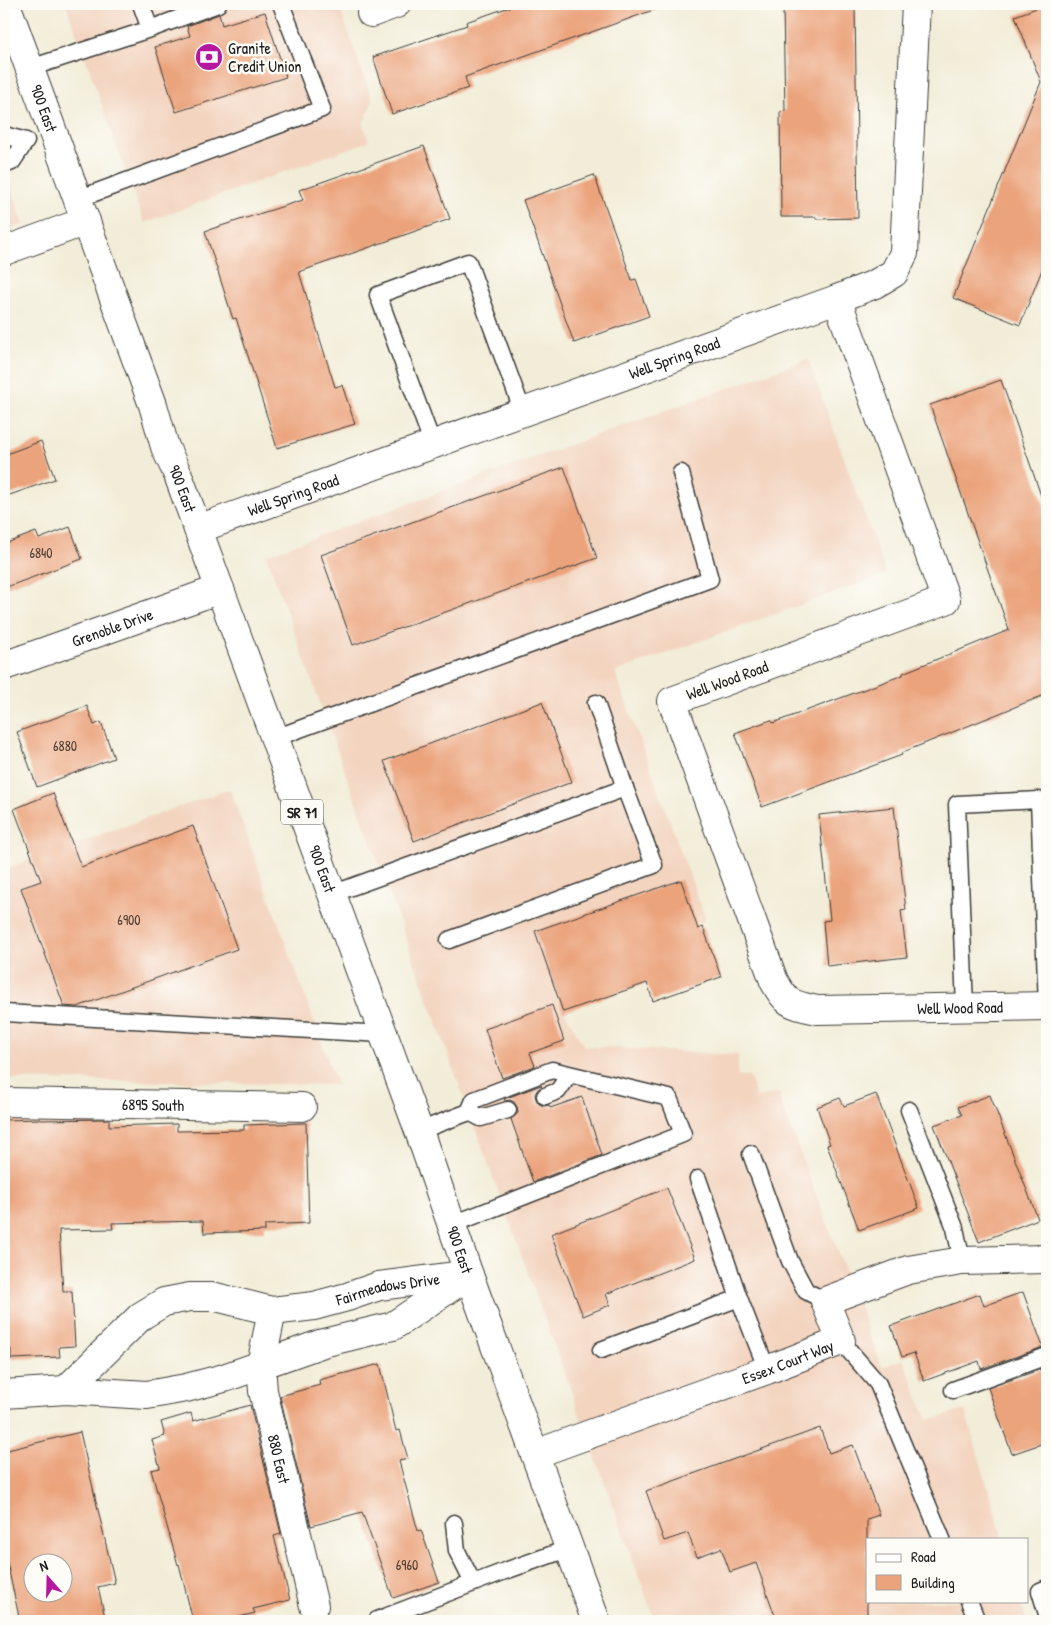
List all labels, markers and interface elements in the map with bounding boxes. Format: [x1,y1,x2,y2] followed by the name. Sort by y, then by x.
[228,37,302,77] place label: Granite Credit Union
[194,42,224,72] bank icon: Granite Credit Union
[25,81,63,135] street label: 900 East
[626,331,723,384] street label: Well Spring Road
[164,461,202,516] street label: 900 East
[245,468,342,521] street label: Well Spring Road
[29,543,53,562] house number: 6840
[69,603,157,652] street label: Grenoble Drive
[683,655,771,705] street label: Well Wood Road
[53,736,77,755] house number: 6880
[281,800,323,824] road number: SR 71
[304,842,342,896] street label: 900 East
[117,910,141,929] house number: 6900
[917,996,1003,1019] street label: Well Wood Road
[122,1093,184,1116] street label: 6895 South
[442,1223,479,1277] street label: 900 East
[333,1267,442,1311] street label: Fairmeadows Drive
[739,1334,837,1389] street label: Essex Court Way
[263,1432,296,1486] street label: 880 East
[866,1538,1028,1602] legend
[911,1546,936,1567] text: Road
[22,1552,72,1602] north arrow
[37,1555,51,1576] text: N
[396,1555,418,1574] house number: 6960
[911,1572,955,1593] text: Building

